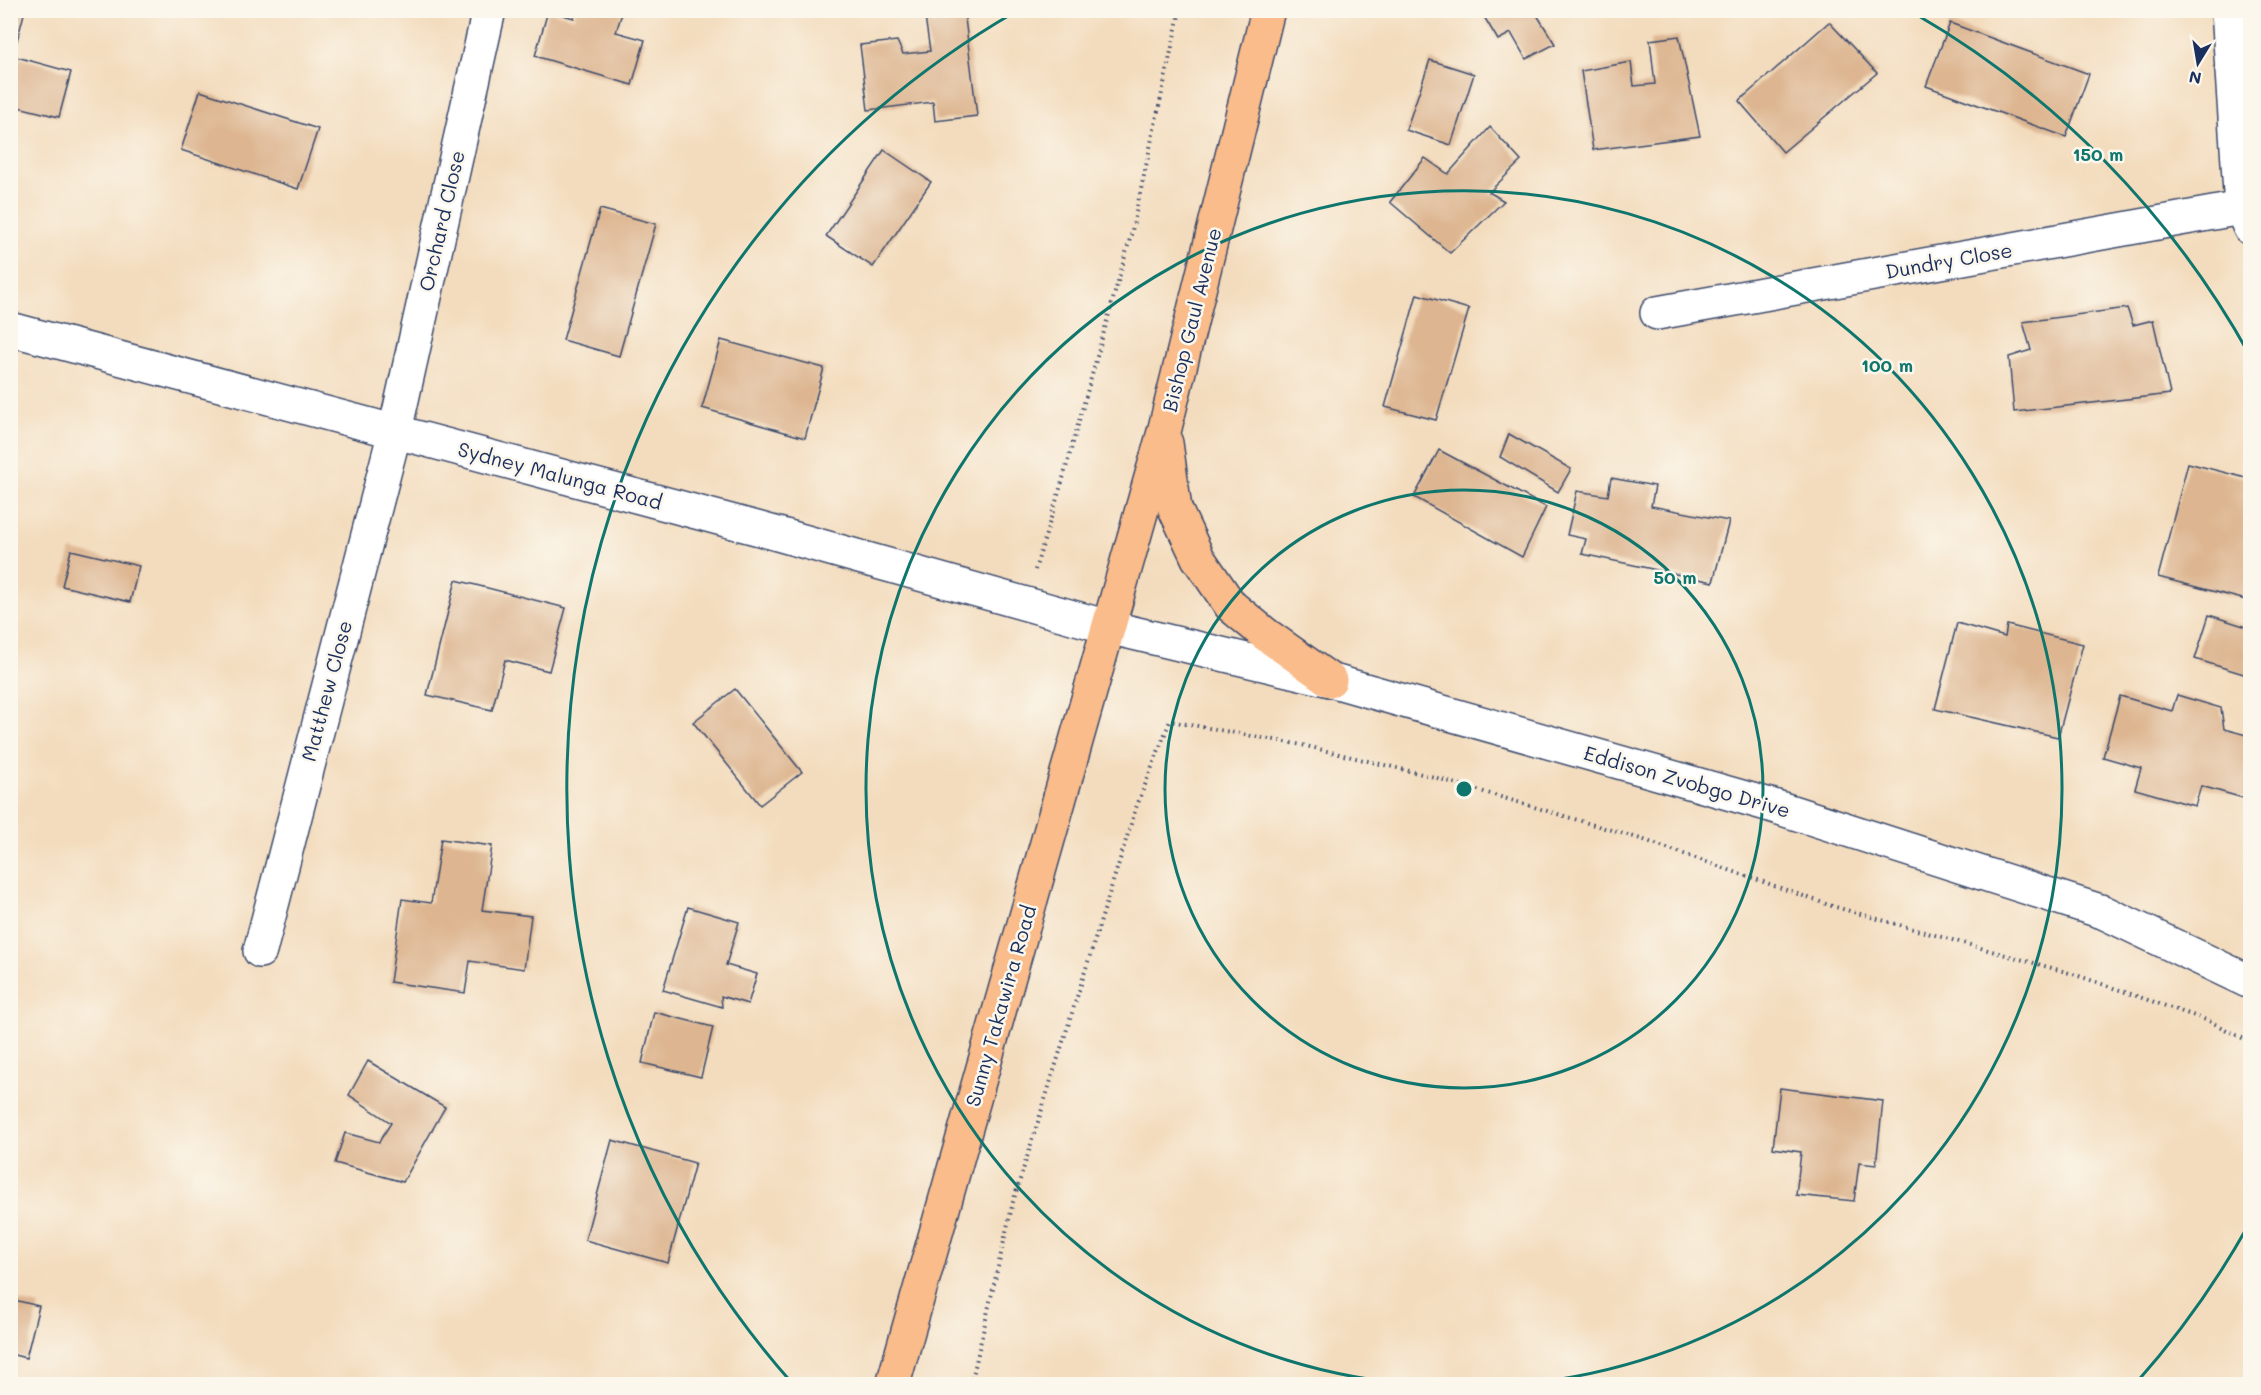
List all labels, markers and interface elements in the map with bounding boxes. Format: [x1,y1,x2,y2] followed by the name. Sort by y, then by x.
[2168,33,2228,93] north arrow
[2187,67,2203,90] text: N
[2073,142,2123,166] text: 150 m
[412,148,470,294] street label: Orchard Close
[1156,225,1227,415] street label: Bishop Gaul Avenue
[1883,236,2014,284] street label: Dundry Close
[1861,353,1913,377] text: 100 m
[455,435,665,515] street label: Sydney Malunga Road
[1654,565,1696,589] text: 50 m
[295,617,357,764] street label: Matthew Close
[1581,739,1793,823] street label: Eddison Zvobgo Drive
[1454,779,1474,799] centre of rings
[959,902,1041,1109] street label: Sunny Takawira Road

